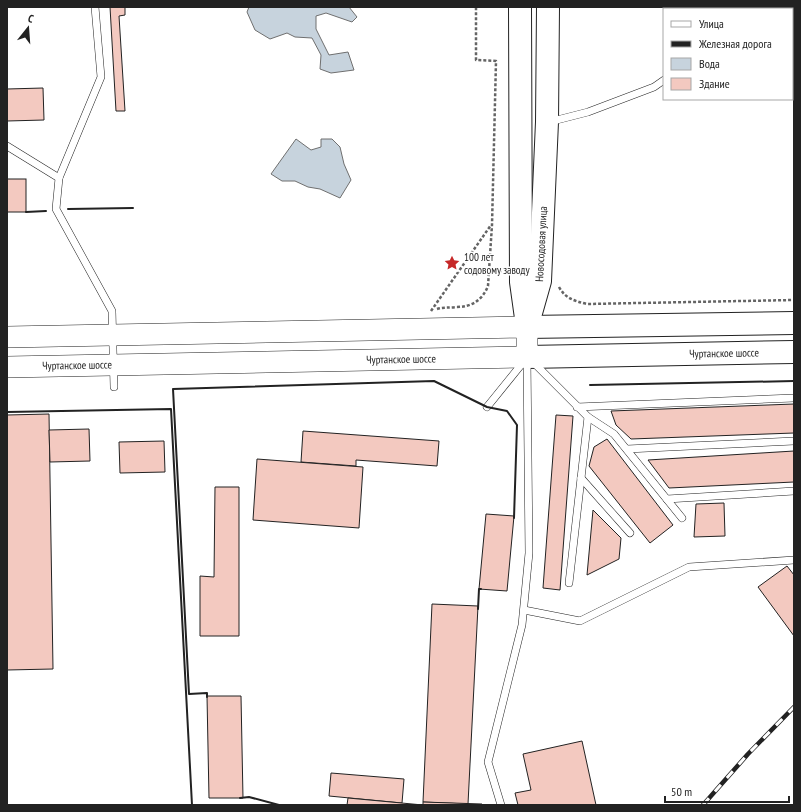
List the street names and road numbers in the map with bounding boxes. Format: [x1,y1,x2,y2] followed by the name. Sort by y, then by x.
[532,206,550,282] street label: Новосодовая улица
[689,345,759,361] street label: Чуртанское шоссе
[366,351,436,367] street label: Чуртанское шоссе
[42,357,112,373] street label: Чуртанское шоссе

